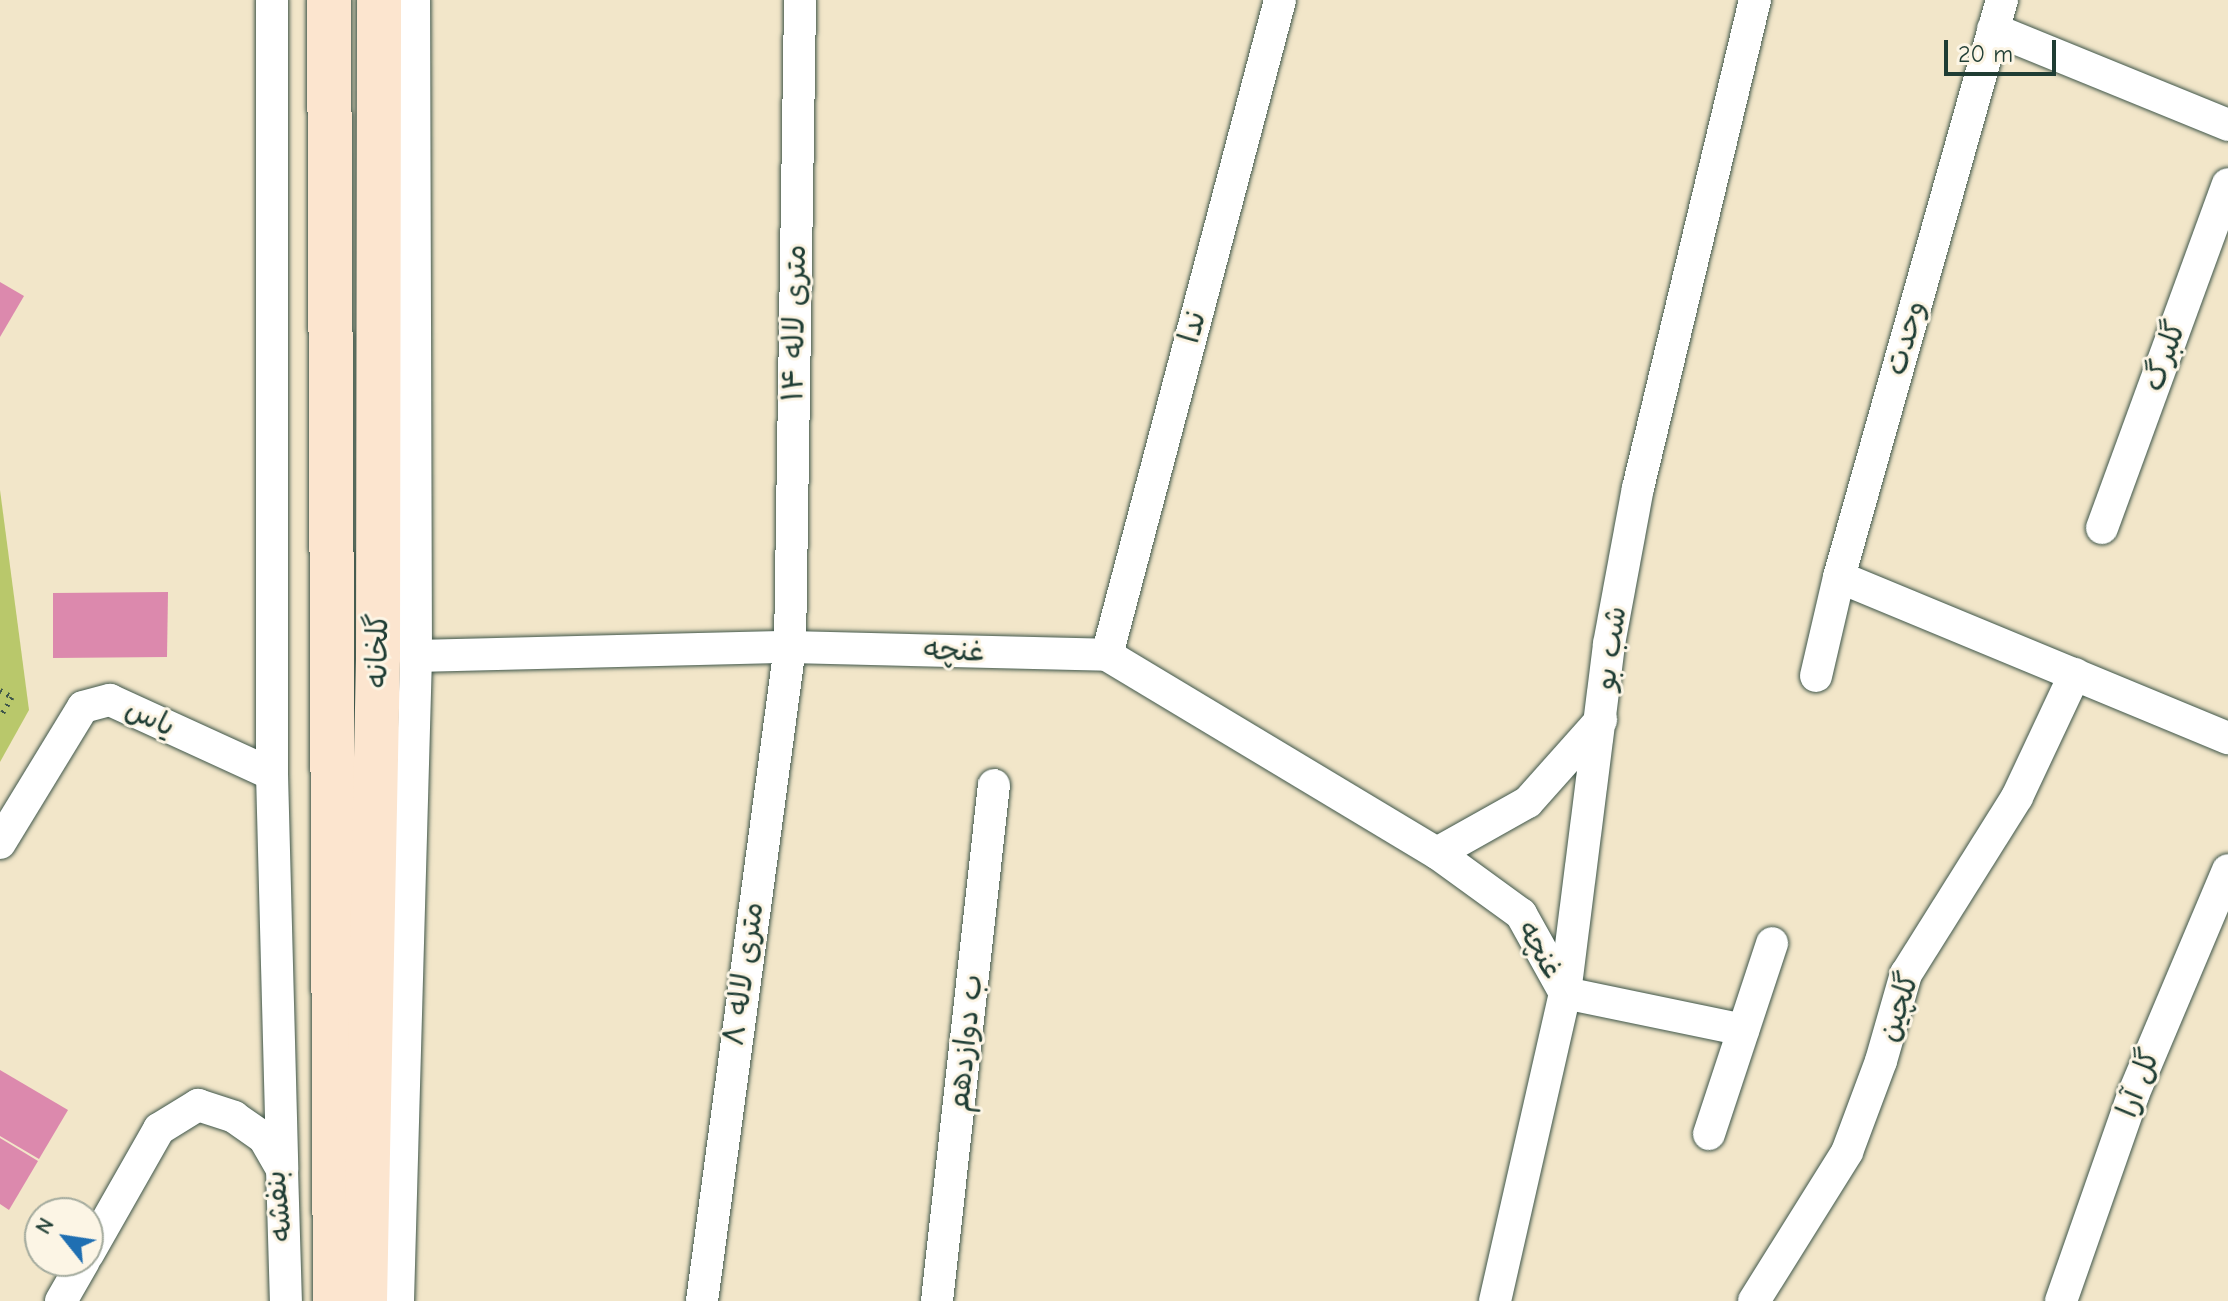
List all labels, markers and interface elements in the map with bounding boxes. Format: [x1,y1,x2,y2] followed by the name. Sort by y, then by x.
[1948,24,2060,74] scale bar
[1958,40,2013,68] text: 20 m
[776,244,814,402] street label: ۱۴ متری لاله
[1878,296,1934,380] street label: وحدت
[1172,307,1214,347] street label: ندا
[2136,316,2194,396] street label: گلبرگ
[1587,604,1635,692] street label: شب بو
[359,613,397,689] street label: گلخانه
[923,632,985,670] street label: غنچه
[119,691,181,745] street label: یاس
[716,900,772,1048] street label: ۸ متری لاله
[1509,915,1571,985] street label: غنچه
[1870,968,1928,1046] street label: گلچین
[941,972,991,1114] street label: ب دوازدهم
[2110,1044,2168,1122] street label: گل آرا
[257,1169,301,1243] street label: بنفشه
[24,1197,104,1277] north arrow
[30,1213,60,1239] text: N

